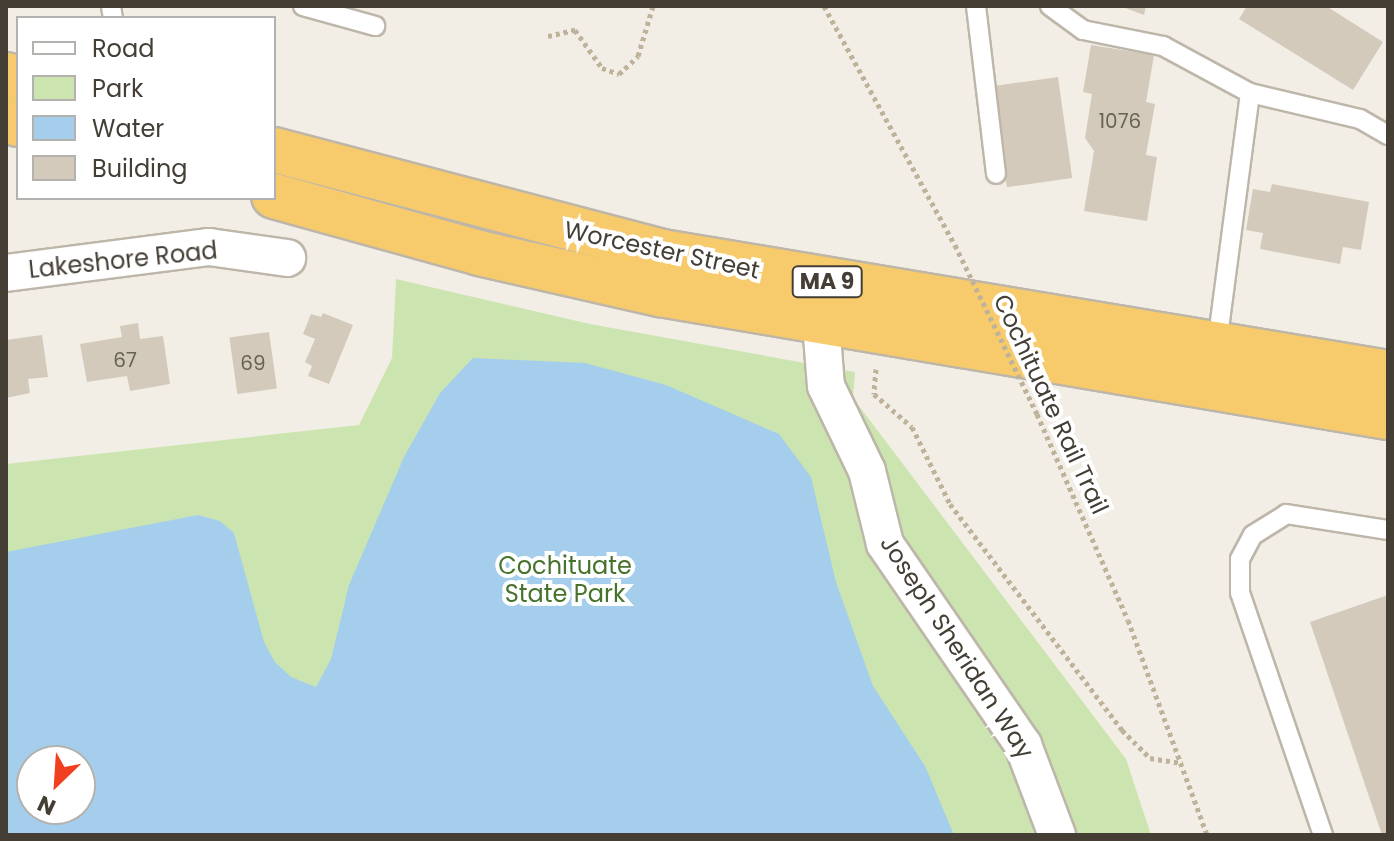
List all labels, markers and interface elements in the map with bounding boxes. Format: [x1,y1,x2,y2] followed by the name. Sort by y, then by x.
[16,16,276,200] legend
[92,32,154,65] text: Road
[92,72,143,105] text: Park
[1099,109,1141,133] house number: 1076
[92,112,164,145] text: Water
[92,152,188,185] text: Building
[562,215,762,285] street label: Worcester Street
[27,236,219,284] street label: Lakeshore Road
[791,264,863,300] road number: MA 9
[987,290,1115,518] street label: Cochituate Rail Trail
[113,348,137,372] house number: 67
[240,351,266,375] house number: 69
[874,530,1040,764] street label: Joseph Sheridan Way
[498,552,632,608] park label: Cochituate State Park
[16,745,96,825] north arrow
[32,788,61,823] text: N

